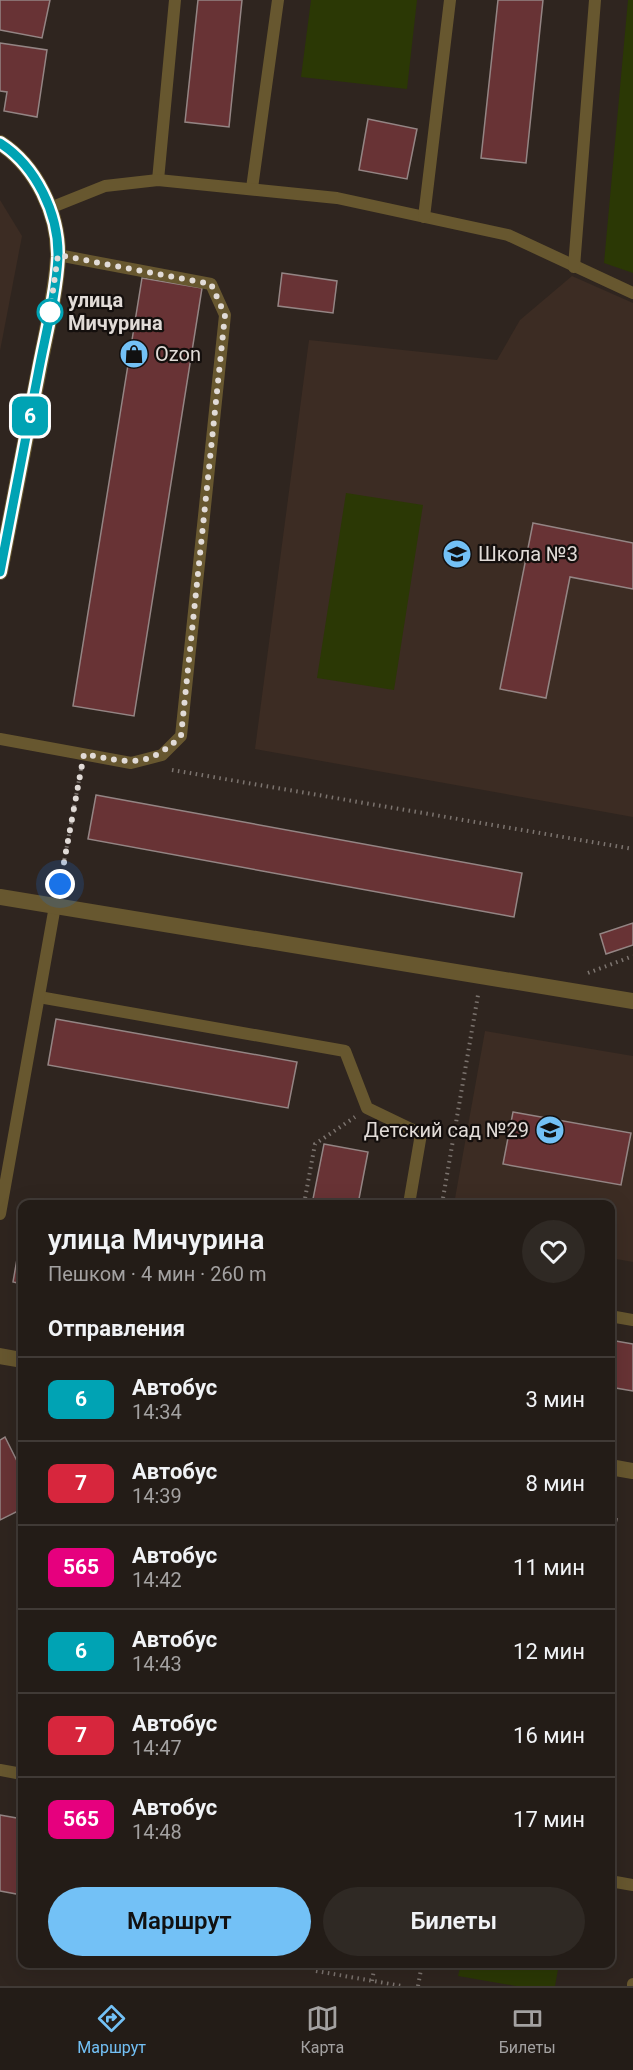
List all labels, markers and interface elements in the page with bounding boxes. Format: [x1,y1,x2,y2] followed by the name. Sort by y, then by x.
[68,288,163,335] place label: улица Мичурина
[37,299,63,325] marker: улица Мичурина
[118,338,150,370] shop icon: Ozon
[155,342,201,366] place label: Ozon
[10,396,50,436] line badge: 6
[24,404,36,428] text: 6
[441,538,473,570] school or university icon: Школа №3
[478,542,578,566] place label: Школа №3
[45,869,75,899] your location
[534,1114,566,1146] school or university icon: Детский сад №29
[364,1118,529,1142] place label: Детский сад №29
[522,1220,585,1283] button: heart
[48,1223,265,1256] text: улица Мичурина
[48,1262,267,1286] text: Пешком · 4 мин · 260 m
[48,1316,185,1341] text: Отправления
[132,1375,217,1400] text: Автобус
[75,1387,87,1411] text: 6
[525,1387,585,1412] text: 3 мин
[132,1400,182,1424] text: 14:34
[132,1459,217,1484] text: Автобус
[75,1471,87,1495] text: 7
[525,1471,585,1496] text: 8 мин
[132,1484,182,1508] text: 14:39
[132,1543,217,1568] text: Автобус
[63,1555,99,1579] text: 565
[513,1555,585,1580] text: 11 мин
[132,1568,182,1592] text: 14:42
[132,1627,217,1652] text: Автобус
[75,1639,87,1663] text: 6
[513,1639,585,1664] text: 12 мин
[132,1652,182,1676] text: 14:43
[132,1711,217,1736] text: Автобус
[75,1723,87,1747] text: 7
[513,1723,585,1748] text: 16 мин
[132,1736,182,1760] text: 14:47
[132,1795,217,1820] text: Автобус
[63,1807,99,1831] text: 565
[513,1807,585,1832] text: 17 мин
[132,1820,182,1844] text: 14:48
[48,1887,311,1956] button: Маршрут
[323,1887,585,1956] button: Билеты
[77,2002,146,2057] tab: Маршрут
[301,2002,344,2057] tab: Карта
[499,2002,556,2057] tab: Билеты

